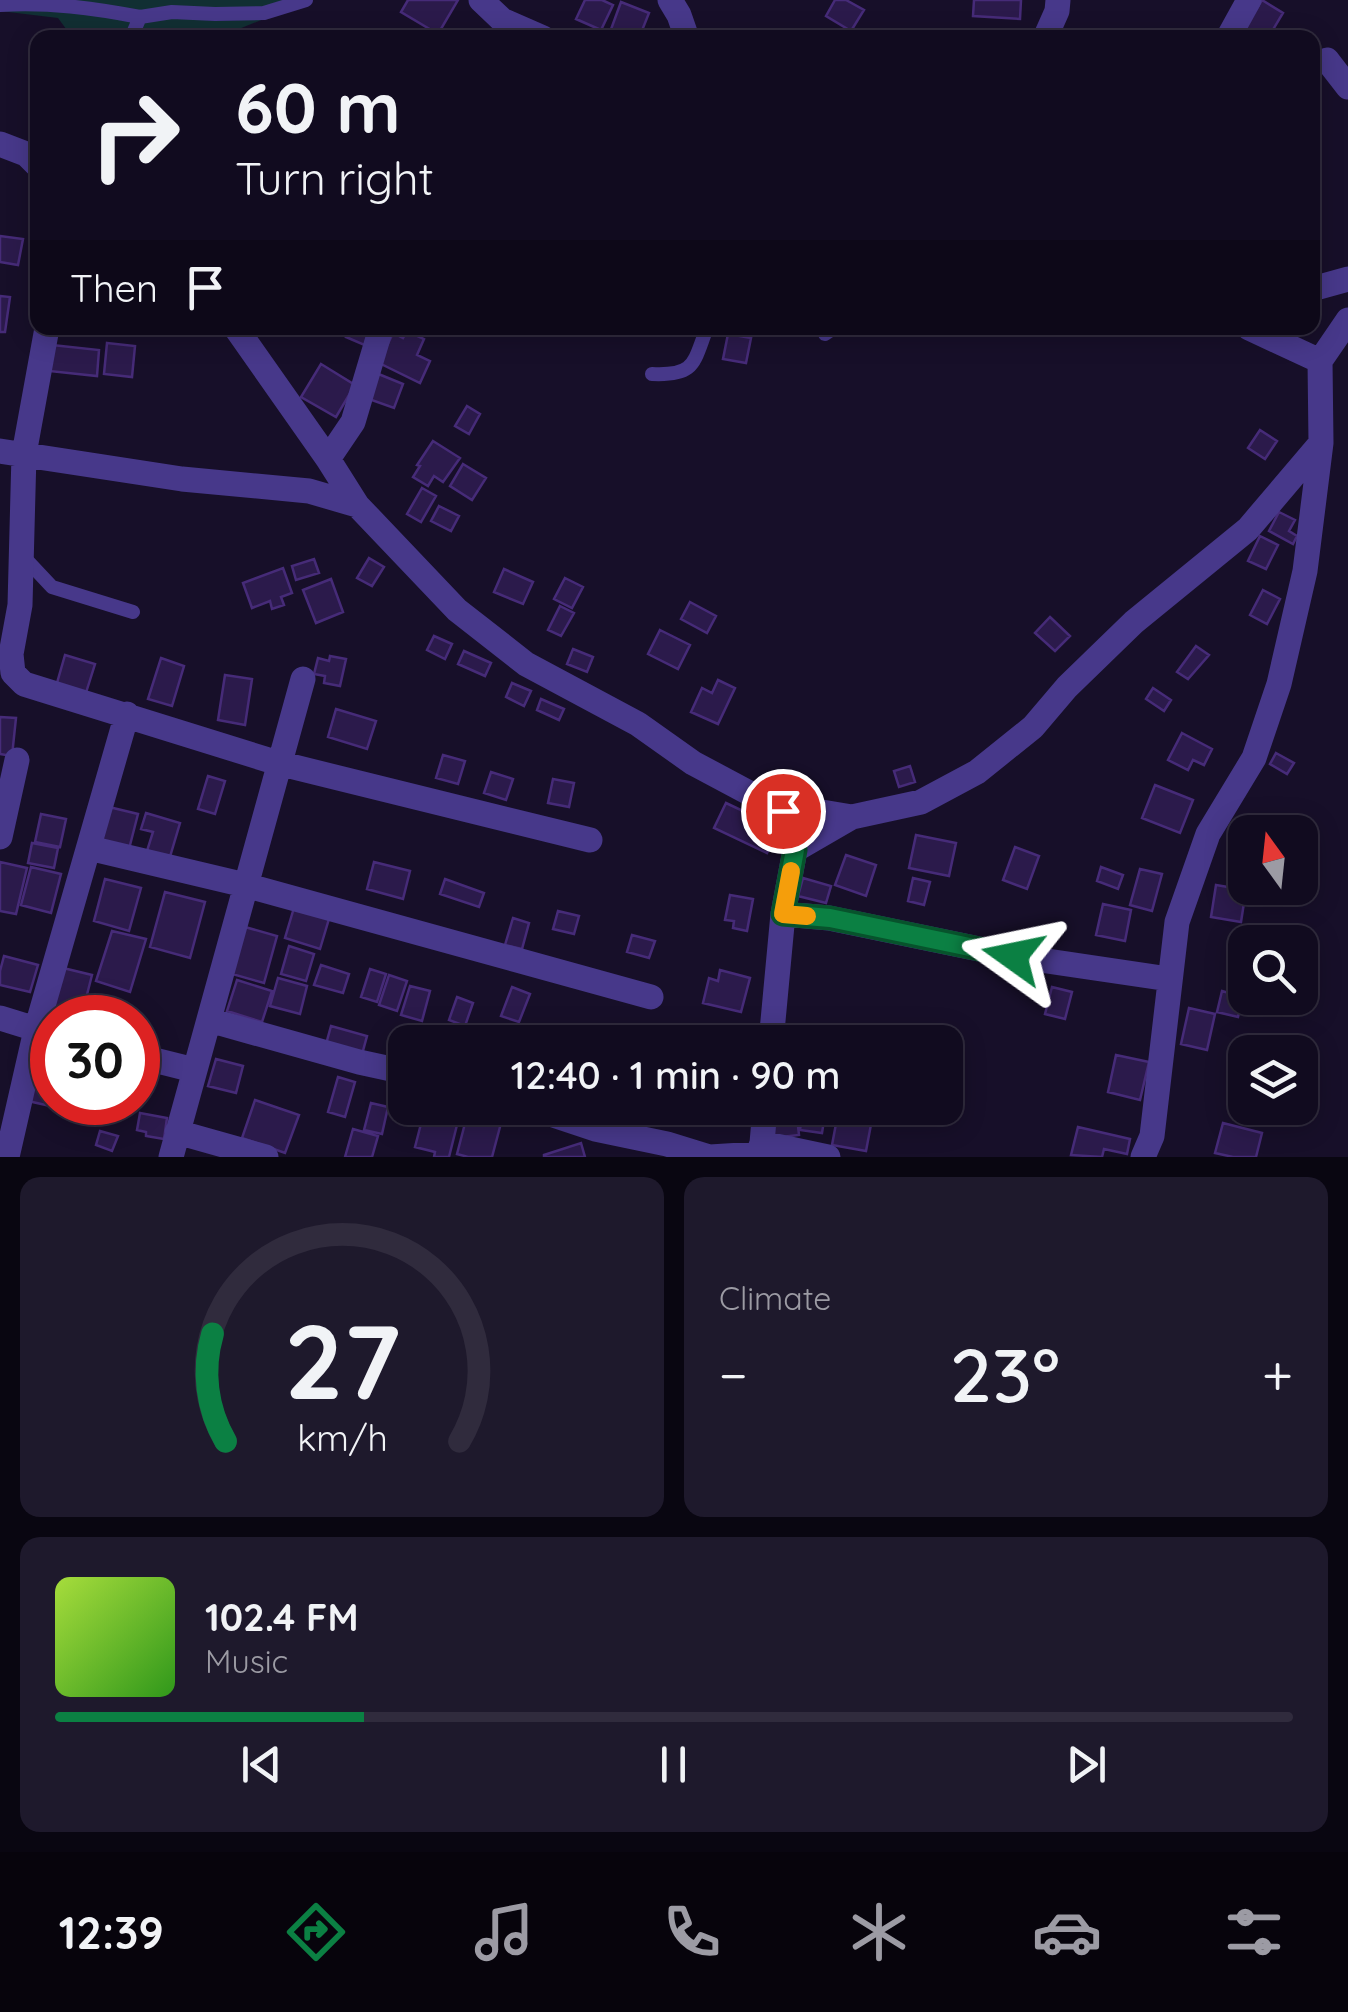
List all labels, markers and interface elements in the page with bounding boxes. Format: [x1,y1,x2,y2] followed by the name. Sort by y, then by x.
[235,63,401,151] text: 60 m
[70,70,200,200] icon: right
[235,150,434,206] text: Turn right
[178,260,233,315] icon: arrive
[70,264,158,312] text: Then
[741,769,826,854] pin
[756,784,811,839] icon: arrive
[1228,815,1318,905] north arrow
[1228,815,1318,1125] map controls
[961,904,1065,1008] position arrow
[1228,925,1318,1015] button: search
[30,995,160,1125] speed limit sign: 30
[1228,1035,1318,1125] button: layers
[511,1051,840,1099] text: 12:40 · 1 min · 90 m
[719,1278,831,1318] text: Climate
[284,1295,400,1425] text: 27
[950,1327,1060,1421] text: 23°
[719,1340,748,1409] text: −
[1262,1340,1293,1409] text: +
[297,1415,387,1460] text: km/h
[205,1593,359,1641] text: 102.4 FM
[205,1641,288,1681] text: Music
[234,1737,289,1792] icon: previous
[646,1737,701,1792] icon: pause
[1059,1737,1114,1792] icon: next
[281,1897,351,1967] icon: directions
[469,1897,539,1967] icon: music
[657,1897,727,1967] icon: phone
[844,1897,914,1967] icon: climate
[1032,1897,1102,1967] icon: car
[1219,1897,1289,1967] icon: filters
[59,1904,164,1960] text: 12:39

